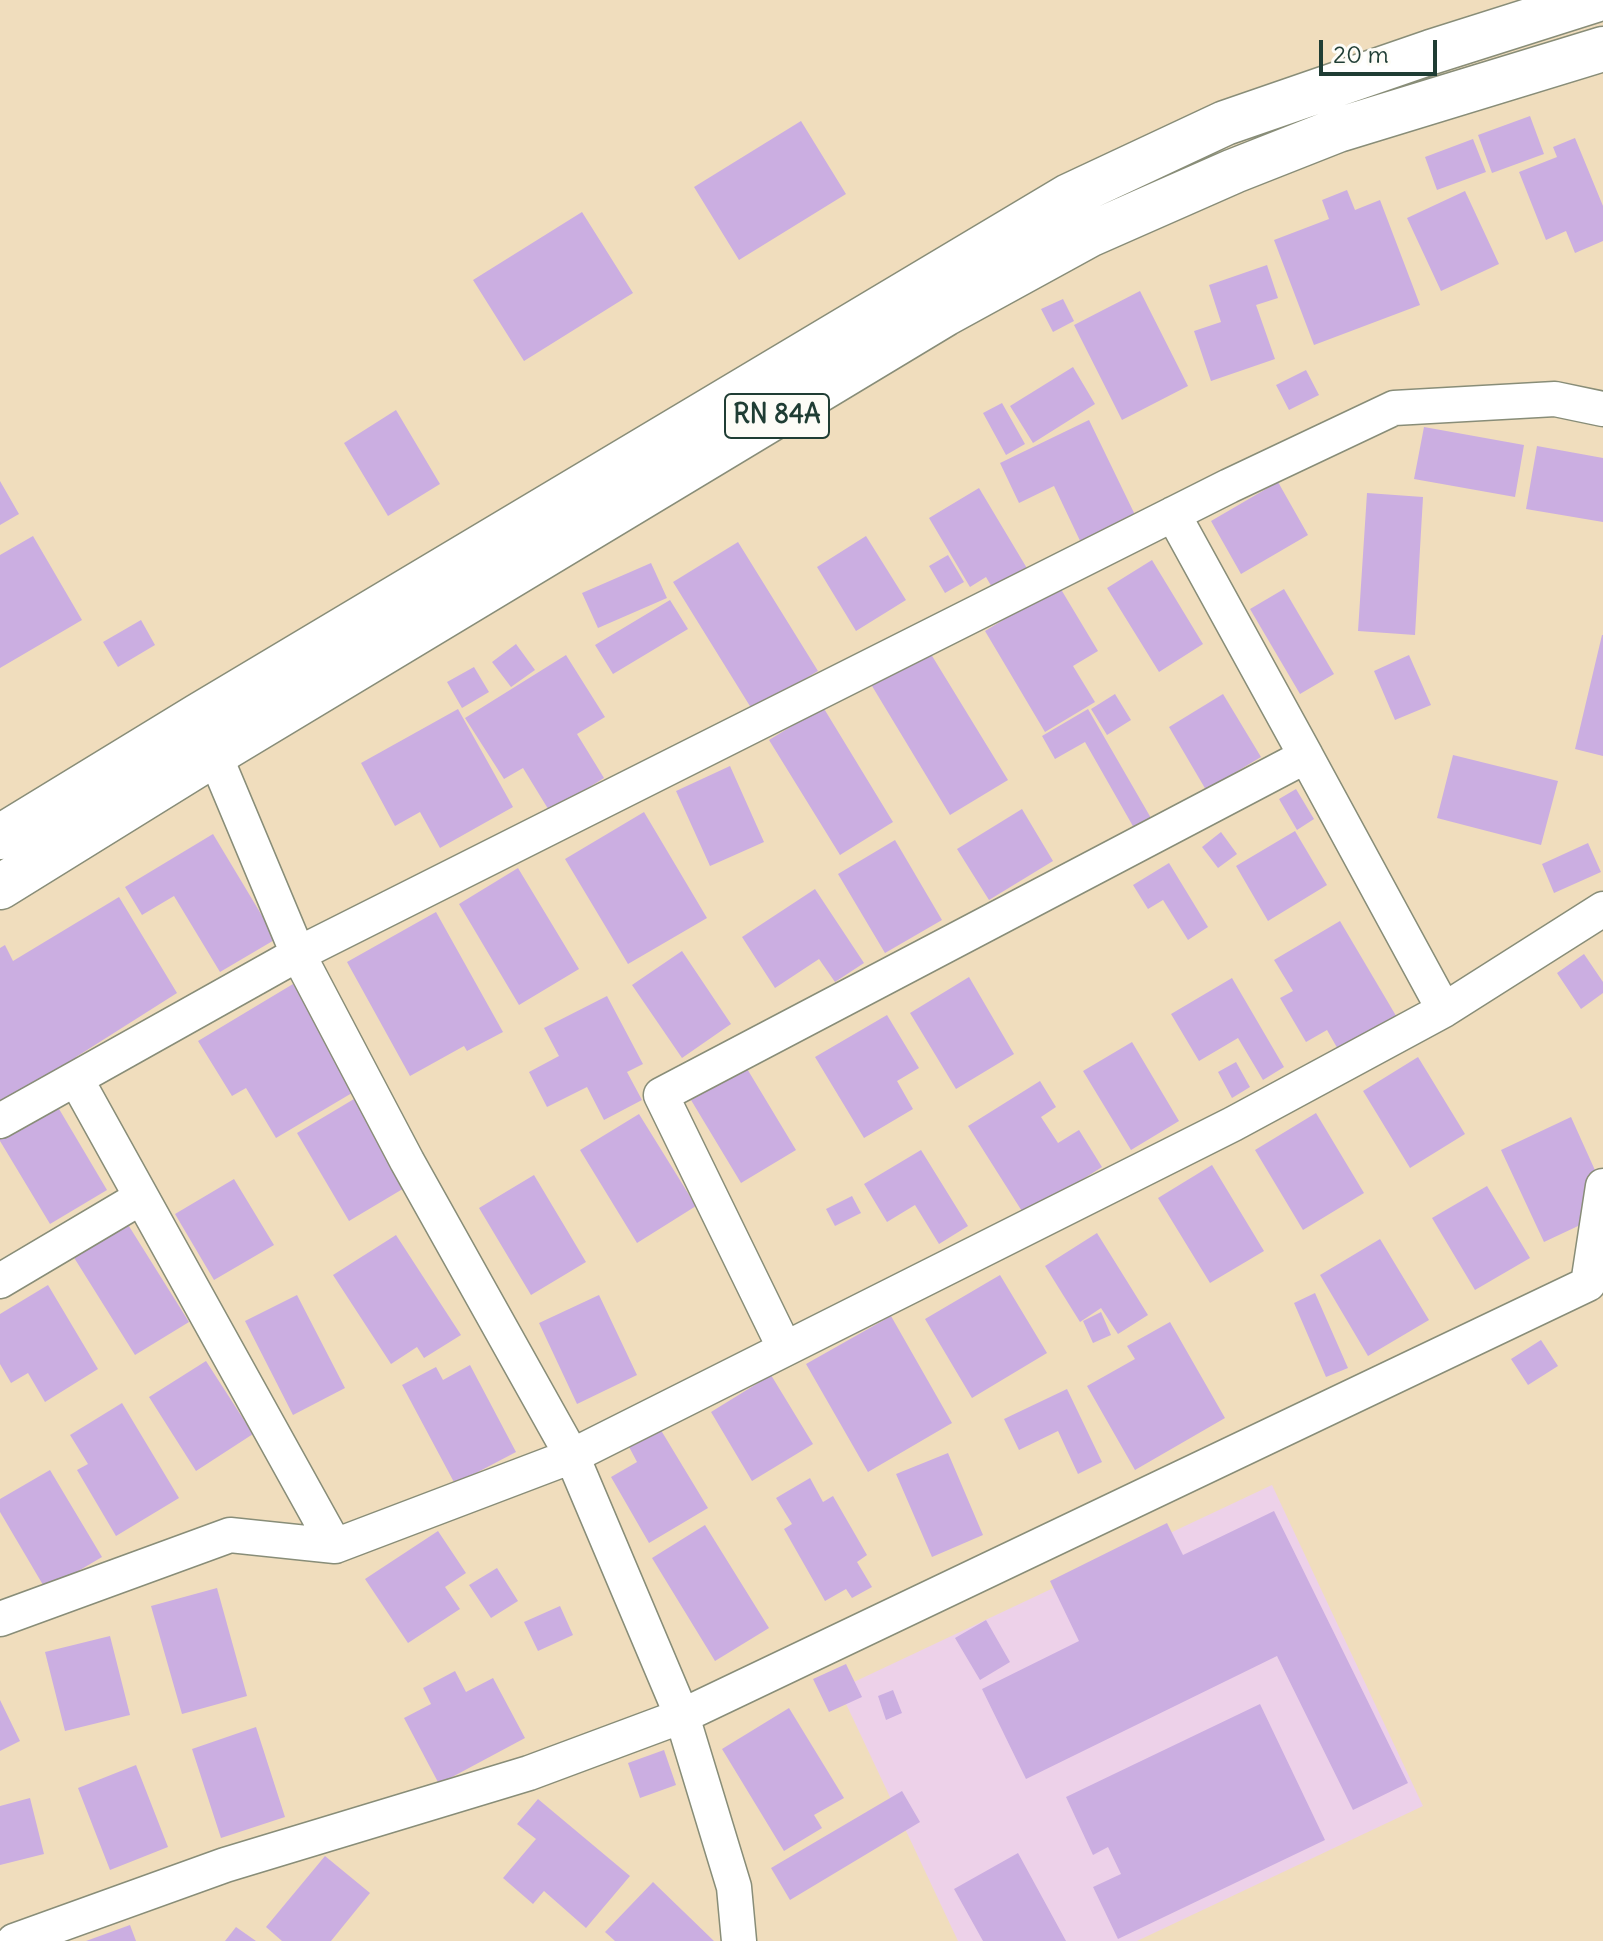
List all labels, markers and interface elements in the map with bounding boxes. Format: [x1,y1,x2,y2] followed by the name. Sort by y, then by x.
[1323,24,1441,74] scale bar
[1333,39,1389,69] text: 20 m
[725,394,829,438] road number: RN 84A

